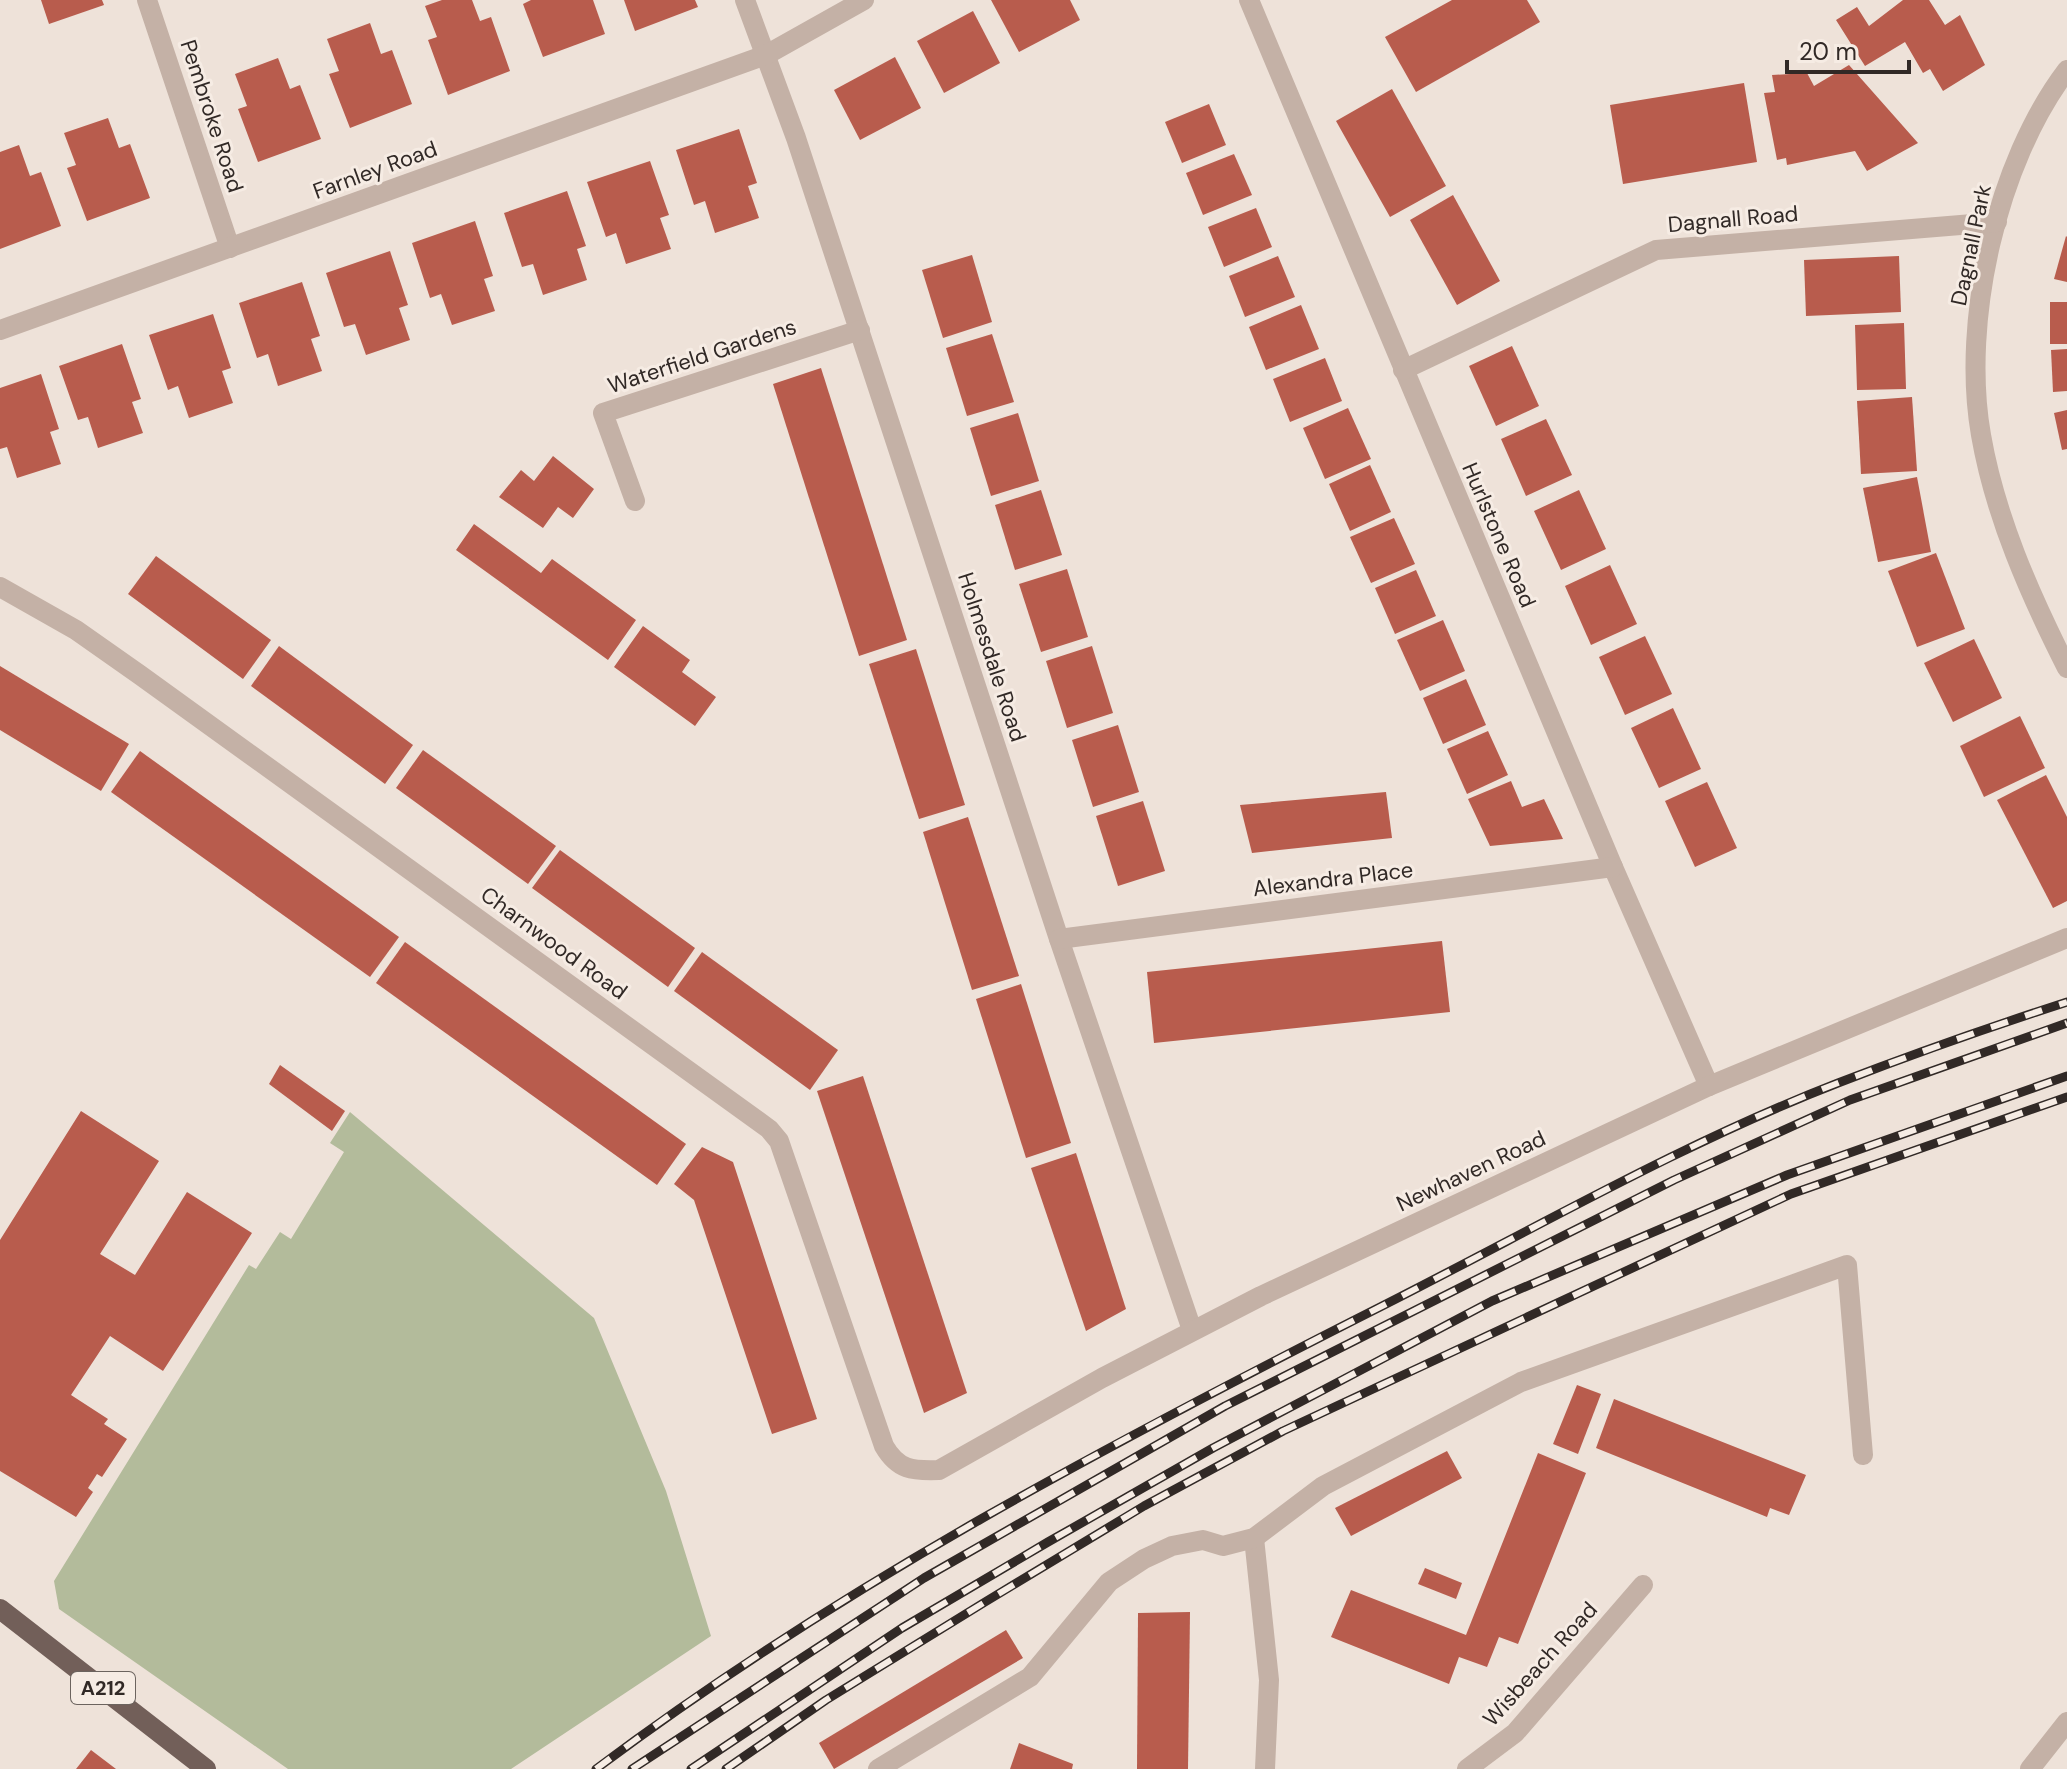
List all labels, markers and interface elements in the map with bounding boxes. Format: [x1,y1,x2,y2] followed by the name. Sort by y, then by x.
[1787,24,1909,74] scale bar
[174,36,250,196] street label: Pembroke Road
[1799,36,1857,67] text: 20 m
[309,134,441,206] street label: Farnley Road
[1944,182,1998,308] street label: Dagnall Park
[1667,199,1799,239] street label: Dagnall Road
[604,312,800,400] street label: Waterfield Gardens
[1455,458,1543,612] street label: Hurlstone Road
[951,569,1033,745] street label: Holmesdale Road
[1251,855,1415,903] street label: Alexandra Place
[475,880,633,1006] street label: Charnwood Road
[1392,1124,1550,1218] street label: Newhaven Road
[1476,1596,1604,1732] street label: Wisbeach Road
[71,1672,135,1704] road number: A212

